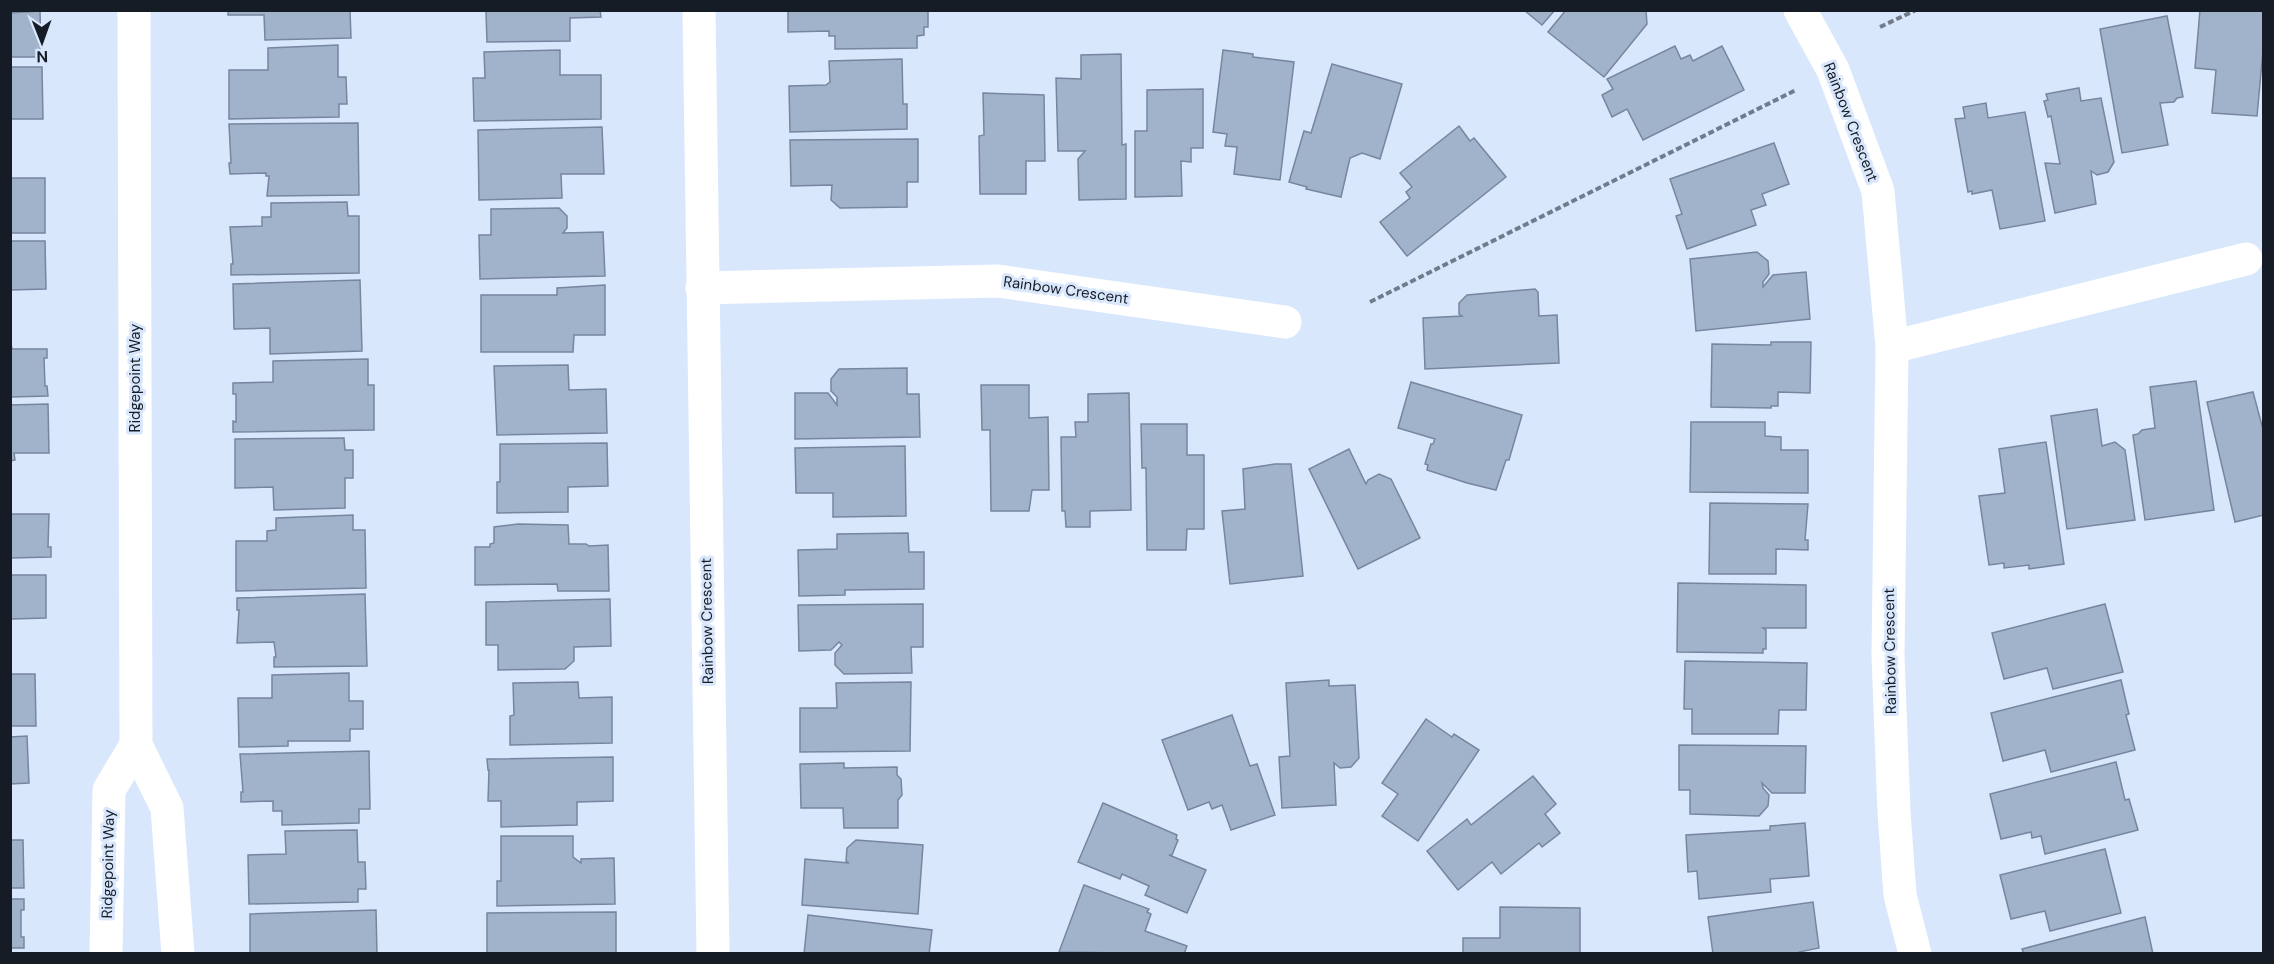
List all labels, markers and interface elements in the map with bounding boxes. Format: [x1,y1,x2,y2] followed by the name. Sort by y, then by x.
[12,12,72,72] north arrow
[36,46,48,67] text: N
[1819,60,1883,185] street label: Rainbow Crescent
[1002,271,1130,309] street label: Rainbow Crescent
[125,323,145,432] street label: Ridgepoint Way
[696,558,718,684] street label: Rainbow Crescent
[1879,588,1901,714] street label: Rainbow Crescent
[97,809,119,919] street label: Ridgepoint Way

